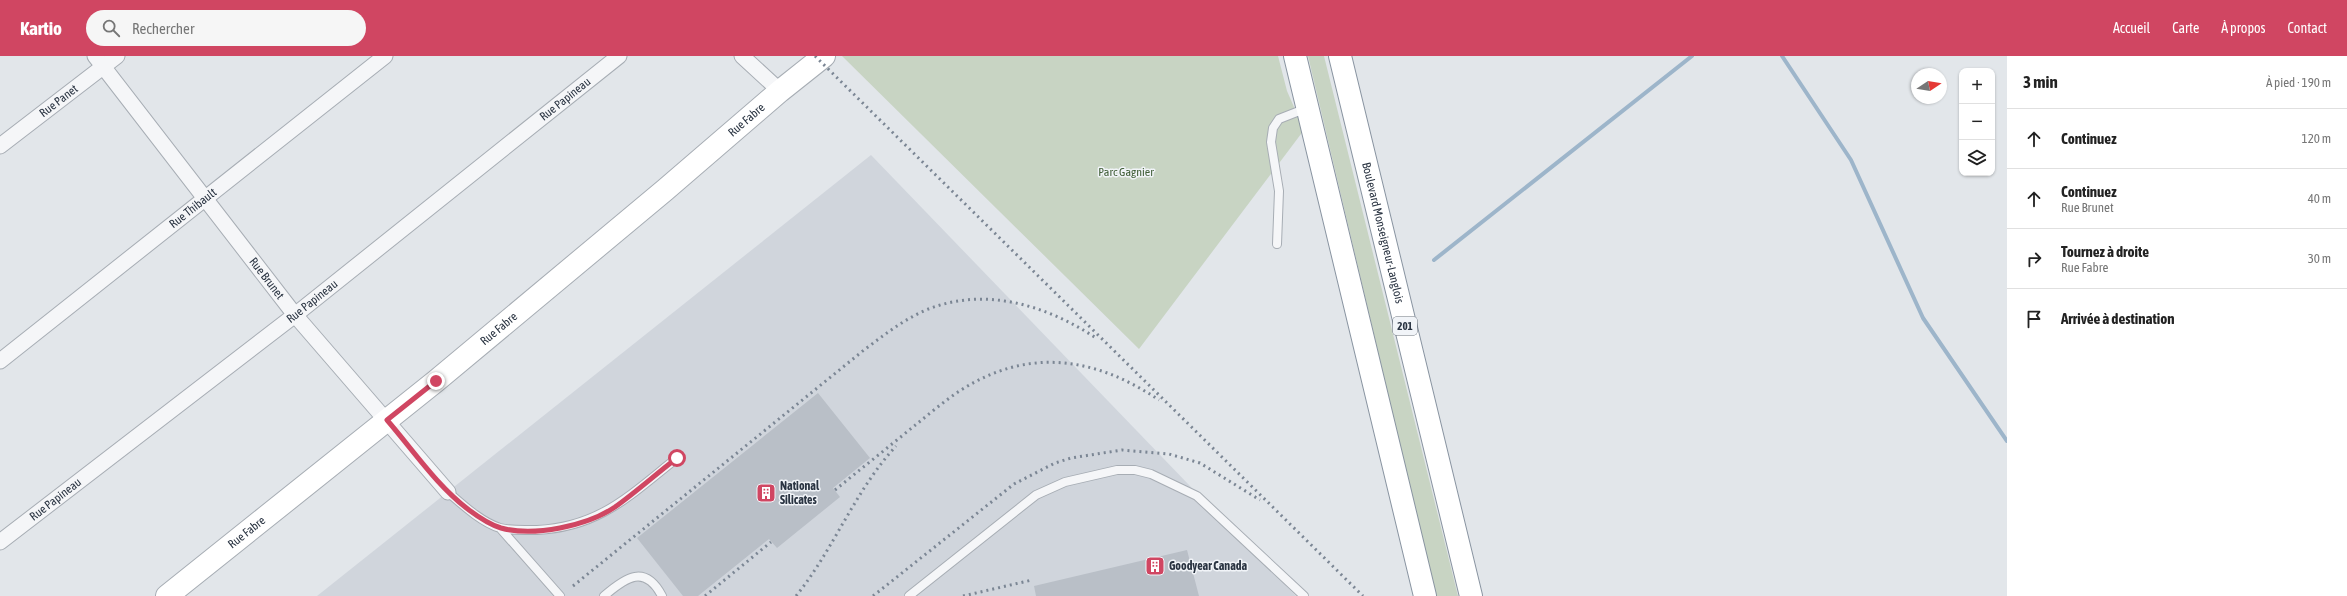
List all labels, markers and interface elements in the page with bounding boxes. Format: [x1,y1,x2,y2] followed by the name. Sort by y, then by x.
[86,10,366,46] search box
[20,17,62,39] text: Kartio
[100,17,122,39] icon: search
[132,20,194,37] text: Rechercher
[2113,20,2150,36] text: Accueil
[2172,20,2199,36] text: Carte
[2221,20,2266,36] text: À propos
[2288,20,2327,36] text: Contact
[1911,68,1947,104] north arrow
[1959,68,1995,176] map controls
[1959,68,1995,104] button: +
[2023,72,2058,92] text: 3 min
[537,74,594,124] street label: Rue Papineau
[2266,75,2331,90] text: À pied · 190 m
[37,81,81,120] street label: Rue Panet
[725,100,768,140] street label: Rue Fabre
[1959,104,1995,140] button: −
[2023,128,2045,150] icon: ahead
[2061,130,2117,147] text: Continuez
[2302,131,2331,146] text: 120 m
[1959,140,1995,176] button: layers
[1359,161,1407,305] street label: Boulevard Monseigneur-Langlois
[1098,165,1154,179] park label: Parc Gagnier
[2061,183,2117,200] text: Continuez
[166,185,220,231] street label: Rue Thibault
[2023,188,2045,210] icon: ahead
[2308,191,2331,206] text: 40 m
[2061,200,2114,215] text: Rue Brunet
[2061,243,2149,260] text: Tournez à droite
[2023,248,2045,270] icon: right
[2308,251,2331,266] text: 30 m
[246,255,287,302] street label: Rue Brunet
[2061,260,2108,275] text: Rue Fabre
[284,277,340,326] street label: Rue Papineau
[2023,308,2045,330] icon: arrive
[477,309,520,348] street label: Rue Fabre
[2061,310,2175,327] text: Arrivée à destination
[1393,317,1417,335] road number: 201
[427,372,445,390] route end
[668,449,686,467] route start
[27,475,84,524] street label: Rue Papineau
[780,479,820,507] place label: National Silicates
[755,482,777,504] building icon: National Silicates
[225,513,268,551] street label: Rue Fabre
[1144,555,1166,577] building icon: Goodyear Canada
[1169,559,1247,573] place label: Goodyear Canada

